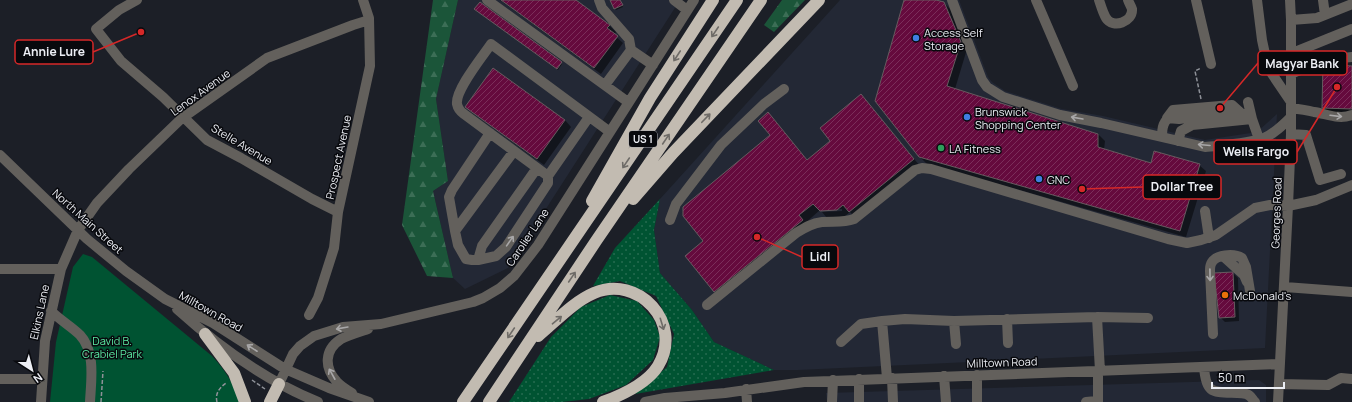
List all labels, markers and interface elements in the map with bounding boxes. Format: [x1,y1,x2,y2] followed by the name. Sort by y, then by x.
[924,25,983,53] place label: Access Self Storage
[711,26,719,37] one-way arrow
[911,33,921,43] marker: Access Self Storage
[15,40,93,64] callout: Annie Lure
[23,43,85,60] text: Annie Lure
[673,50,681,61] one-way arrow
[1258,51,1347,75] callout: Magyar Bank
[1265,55,1339,72] text: Magyar Bank
[167,65,233,119] street label: Lenox Avenue
[975,104,1061,132] place label: Brunswick Shopping Center
[962,112,972,122] marker: Brunswick Shopping Center
[1329,112,1342,120] one-way arrow
[322,113,354,201] street label: Prospect Avenue
[701,113,711,123] one-way arrow
[1071,114,1084,122] one-way arrow
[209,120,276,168] street label: Stelle Avenue
[629,131,657,147] road number: US 1
[661,134,670,145] one-way arrow
[1214,140,1297,164] callout: Wells Fargo
[949,141,1001,156] place label: LA Fitness
[1198,142,1211,149] one-way arrow
[936,143,946,153] marker: LA Fitness
[1223,143,1289,160] text: Wells Fargo
[622,157,630,168] one-way arrow
[1047,172,1070,187] place label: GNC
[1034,174,1044,184] marker: GNC
[1143,175,1221,199] callout: Dollar Tree
[1267,177,1285,249] street label: Georges Road
[1151,178,1213,195] text: Dollar Tree
[49,185,127,257] street label: North Main Street
[502,205,552,269] street label: Carolier Lane
[506,236,514,247] one-way arrow
[802,245,838,269] callout: Lidl
[810,248,830,265] text: Lidl
[1207,268,1214,281] one-way arrow
[568,272,576,283] one-way arrow
[26,282,52,341] street label: Elkins Lane
[176,287,246,335] street label: Milltown Road
[1233,288,1291,303] place label: McDonald's
[1220,290,1230,300] marker: McDonald's
[552,315,563,324] one-way arrow
[659,317,667,329] one-way arrow
[336,324,349,332] one-way arrow
[507,327,515,338] one-way arrow
[82,333,143,361] park label: David B. Crabiel Park
[247,344,258,352] one-way arrow
[12,350,52,390] north arrow
[966,353,1038,371] street label: Milltown Road
[1212,364,1284,390] scale bar
[327,368,335,380] one-way arrow
[1218,369,1245,386] text: 50 m
[30,370,46,387] text: N

